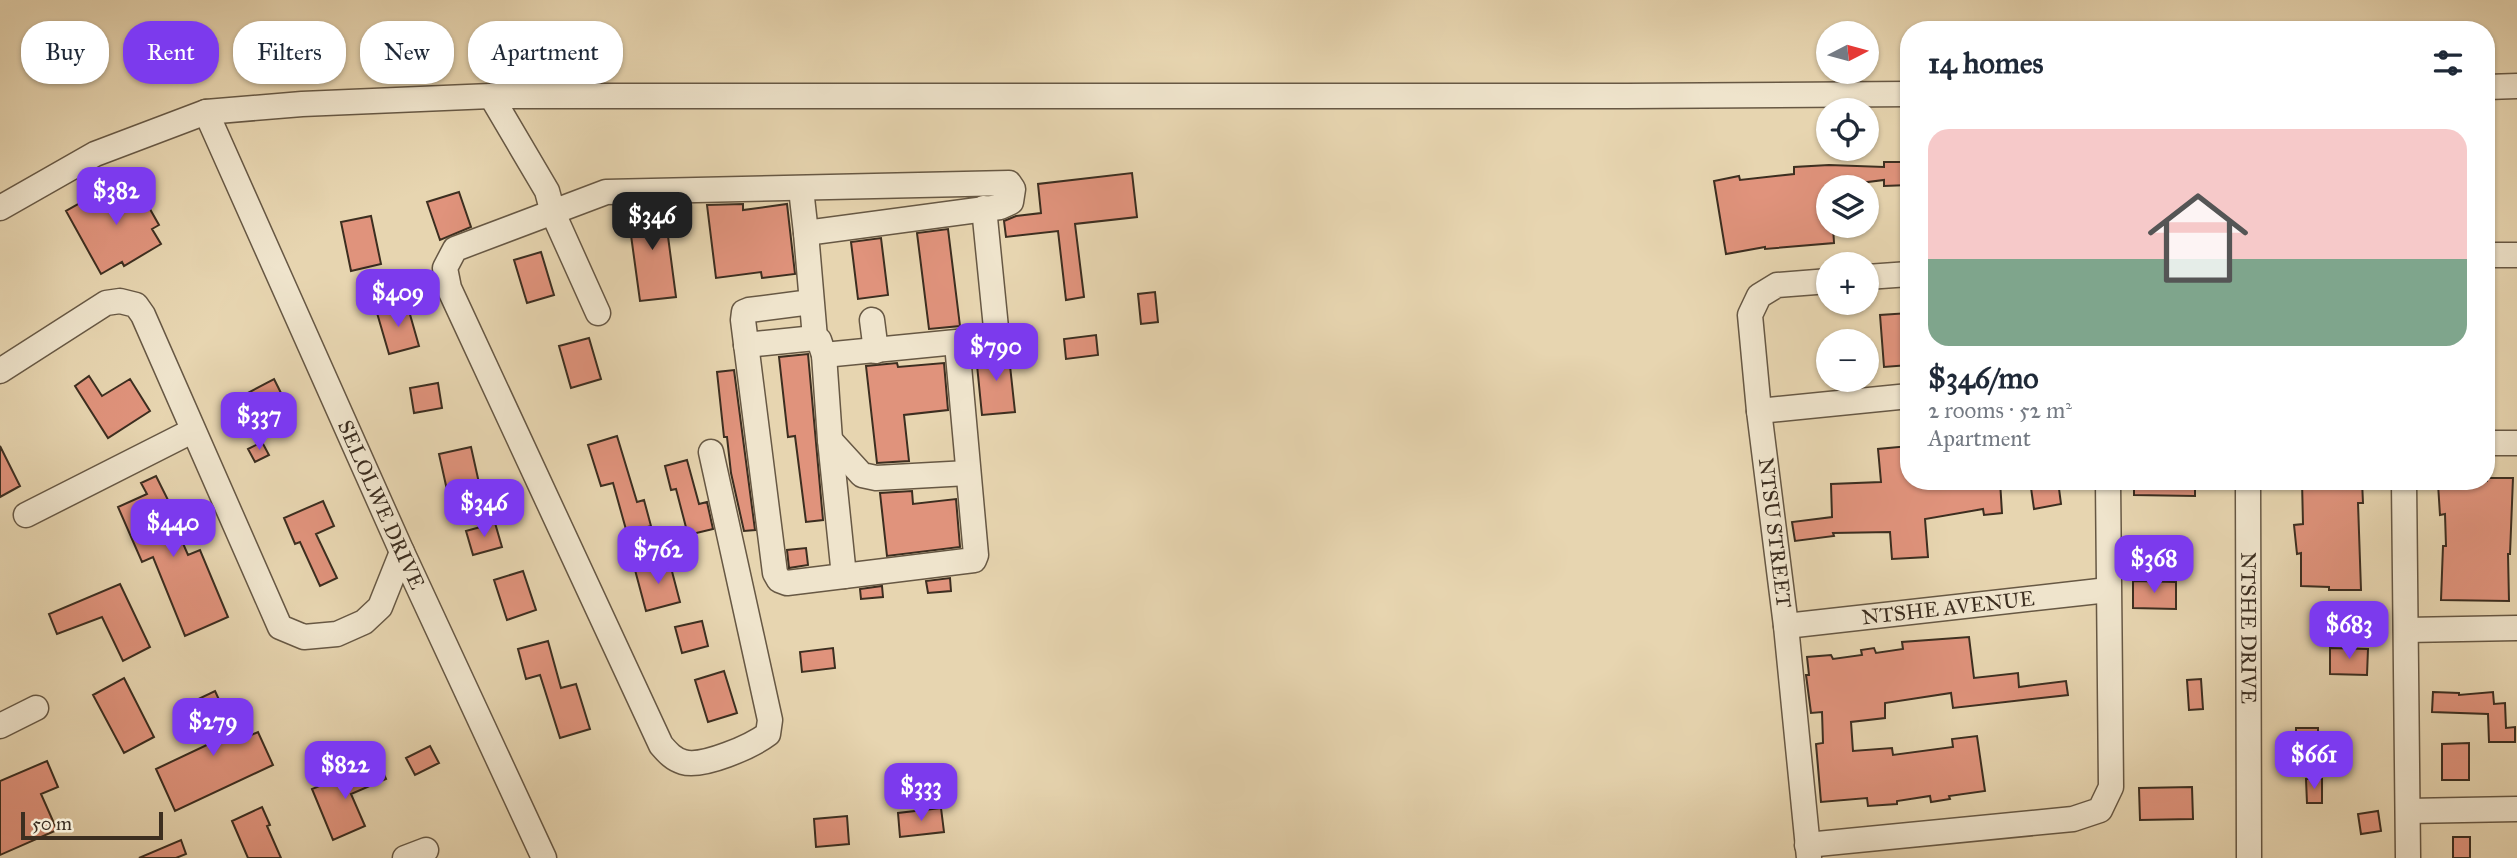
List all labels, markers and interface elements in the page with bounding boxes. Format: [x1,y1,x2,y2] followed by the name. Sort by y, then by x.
[21,21,109,84] chip: Buy
[123,21,219,84] chip: Rent
[233,21,346,84] chip: Filters
[360,21,454,84] chip: New
[468,21,623,84] chip: Apartment
[1816,21,1880,84] north arrow
[1816,21,1879,392] map controls
[2429,44,2467,82] icon: filters
[1928,45,2043,81] text: 14 homes
[1816,98,1879,161] button: locate
[75,168,157,227] pin: $382
[1816,175,1879,238] button: layers
[2135,175,2261,301] icon: home
[93,176,139,204] text: $382
[611,192,693,252] pin: $346
[628,201,676,229] text: $346
[1816,252,1879,315] button: +
[357,270,439,329] pin: $409
[372,278,424,306] text: $409
[955,324,1037,383] pin: $790
[1816,329,1879,392] button: −
[970,332,1022,360] text: $790
[1928,360,2039,396] text: $346/mo
[218,392,300,452] pin: $337
[1928,396,2072,424] text: 2 rooms · 52 m²
[237,401,281,429] text: $337
[332,416,430,593] street label: SELOLWE DRIVE
[1928,424,2031,452] text: Apartment
[1753,456,1797,610] street label: NTSU STREET
[443,480,525,539] pin: $346
[460,488,508,516] text: $346
[132,500,214,559] pin: $440
[147,508,199,536] text: $440
[617,526,699,586] pin: $762
[633,535,683,563] text: $762
[2113,536,2195,595] pin: $368
[2130,544,2178,572] text: $368
[2235,552,2262,704] street label: NTSHE DRIVE
[1860,585,2036,630] street label: NTSHE AVENUE
[2308,602,2390,661] pin: $683
[2325,610,2373,638] text: $683
[172,698,254,758] pin: $279
[188,707,238,735] text: $279
[2273,732,2355,791] pin: $661
[2291,740,2337,768] text: $661
[304,742,386,801] pin: $822
[321,750,369,778] text: $822
[880,764,962,823] pin: $333
[900,772,942,800] text: $333
[21,809,163,841] scale bar
[32,812,72,835] text: 50 m

